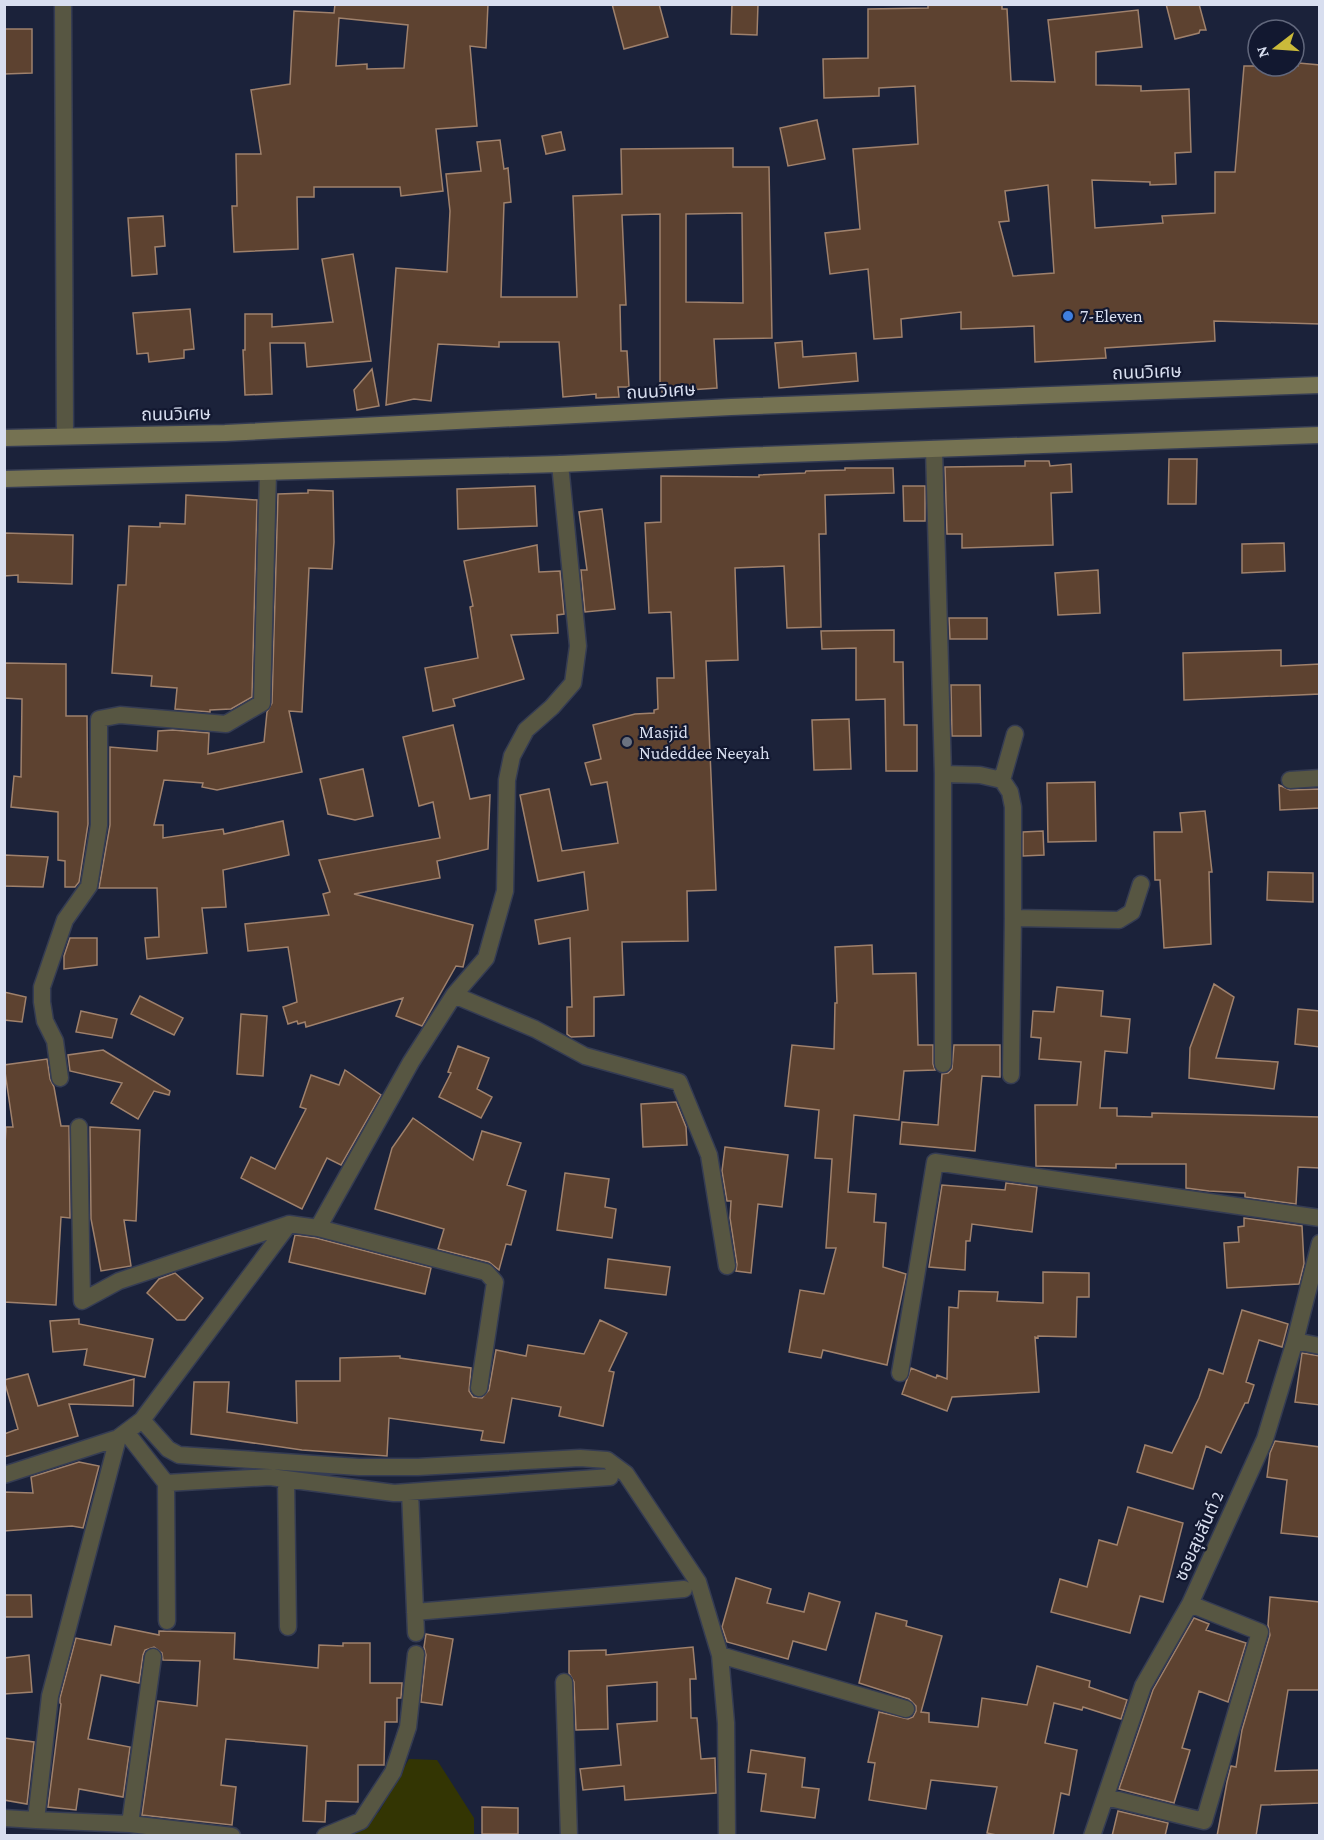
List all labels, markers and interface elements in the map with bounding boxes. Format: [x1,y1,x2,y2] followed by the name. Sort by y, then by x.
[1246,18,1306,78] north arrow
[1252,44,1272,60] text: N
[1080,306,1143,326] place label: 7-Eleven
[1061,309,1075,323] marker: 7-Eleven
[1112,361,1182,383] street label: ถนนวิเศษ
[626,379,696,403] street label: ถนนวิเศษ
[141,403,211,425] street label: ถนนวิเศษ
[639,722,770,763] place label: Masjid Nudeddee Neeyah
[620,735,634,749] marker: Masjid Nudeddee Neeyah
[1170,1488,1229,1584] street label: ซอยสุขสันต์ 2

